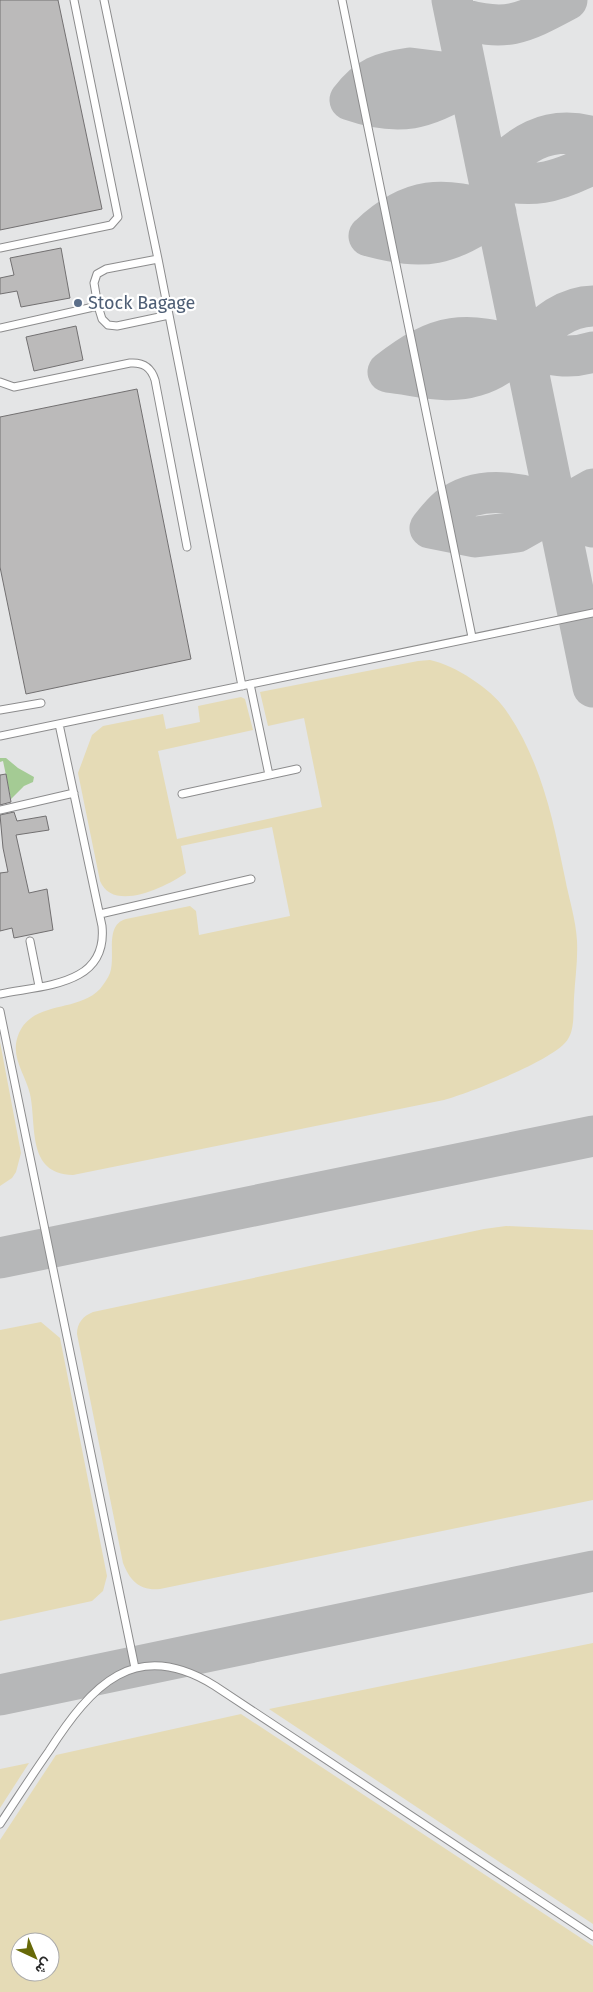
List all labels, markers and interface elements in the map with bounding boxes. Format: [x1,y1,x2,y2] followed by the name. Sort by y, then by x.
[88,292,195,314] place label: Stock Bagage
[72,297,84,309] marker: Stock Bagage
[10,1932,60,1982] north arrow
[32,1954,56,1978] text: ش

